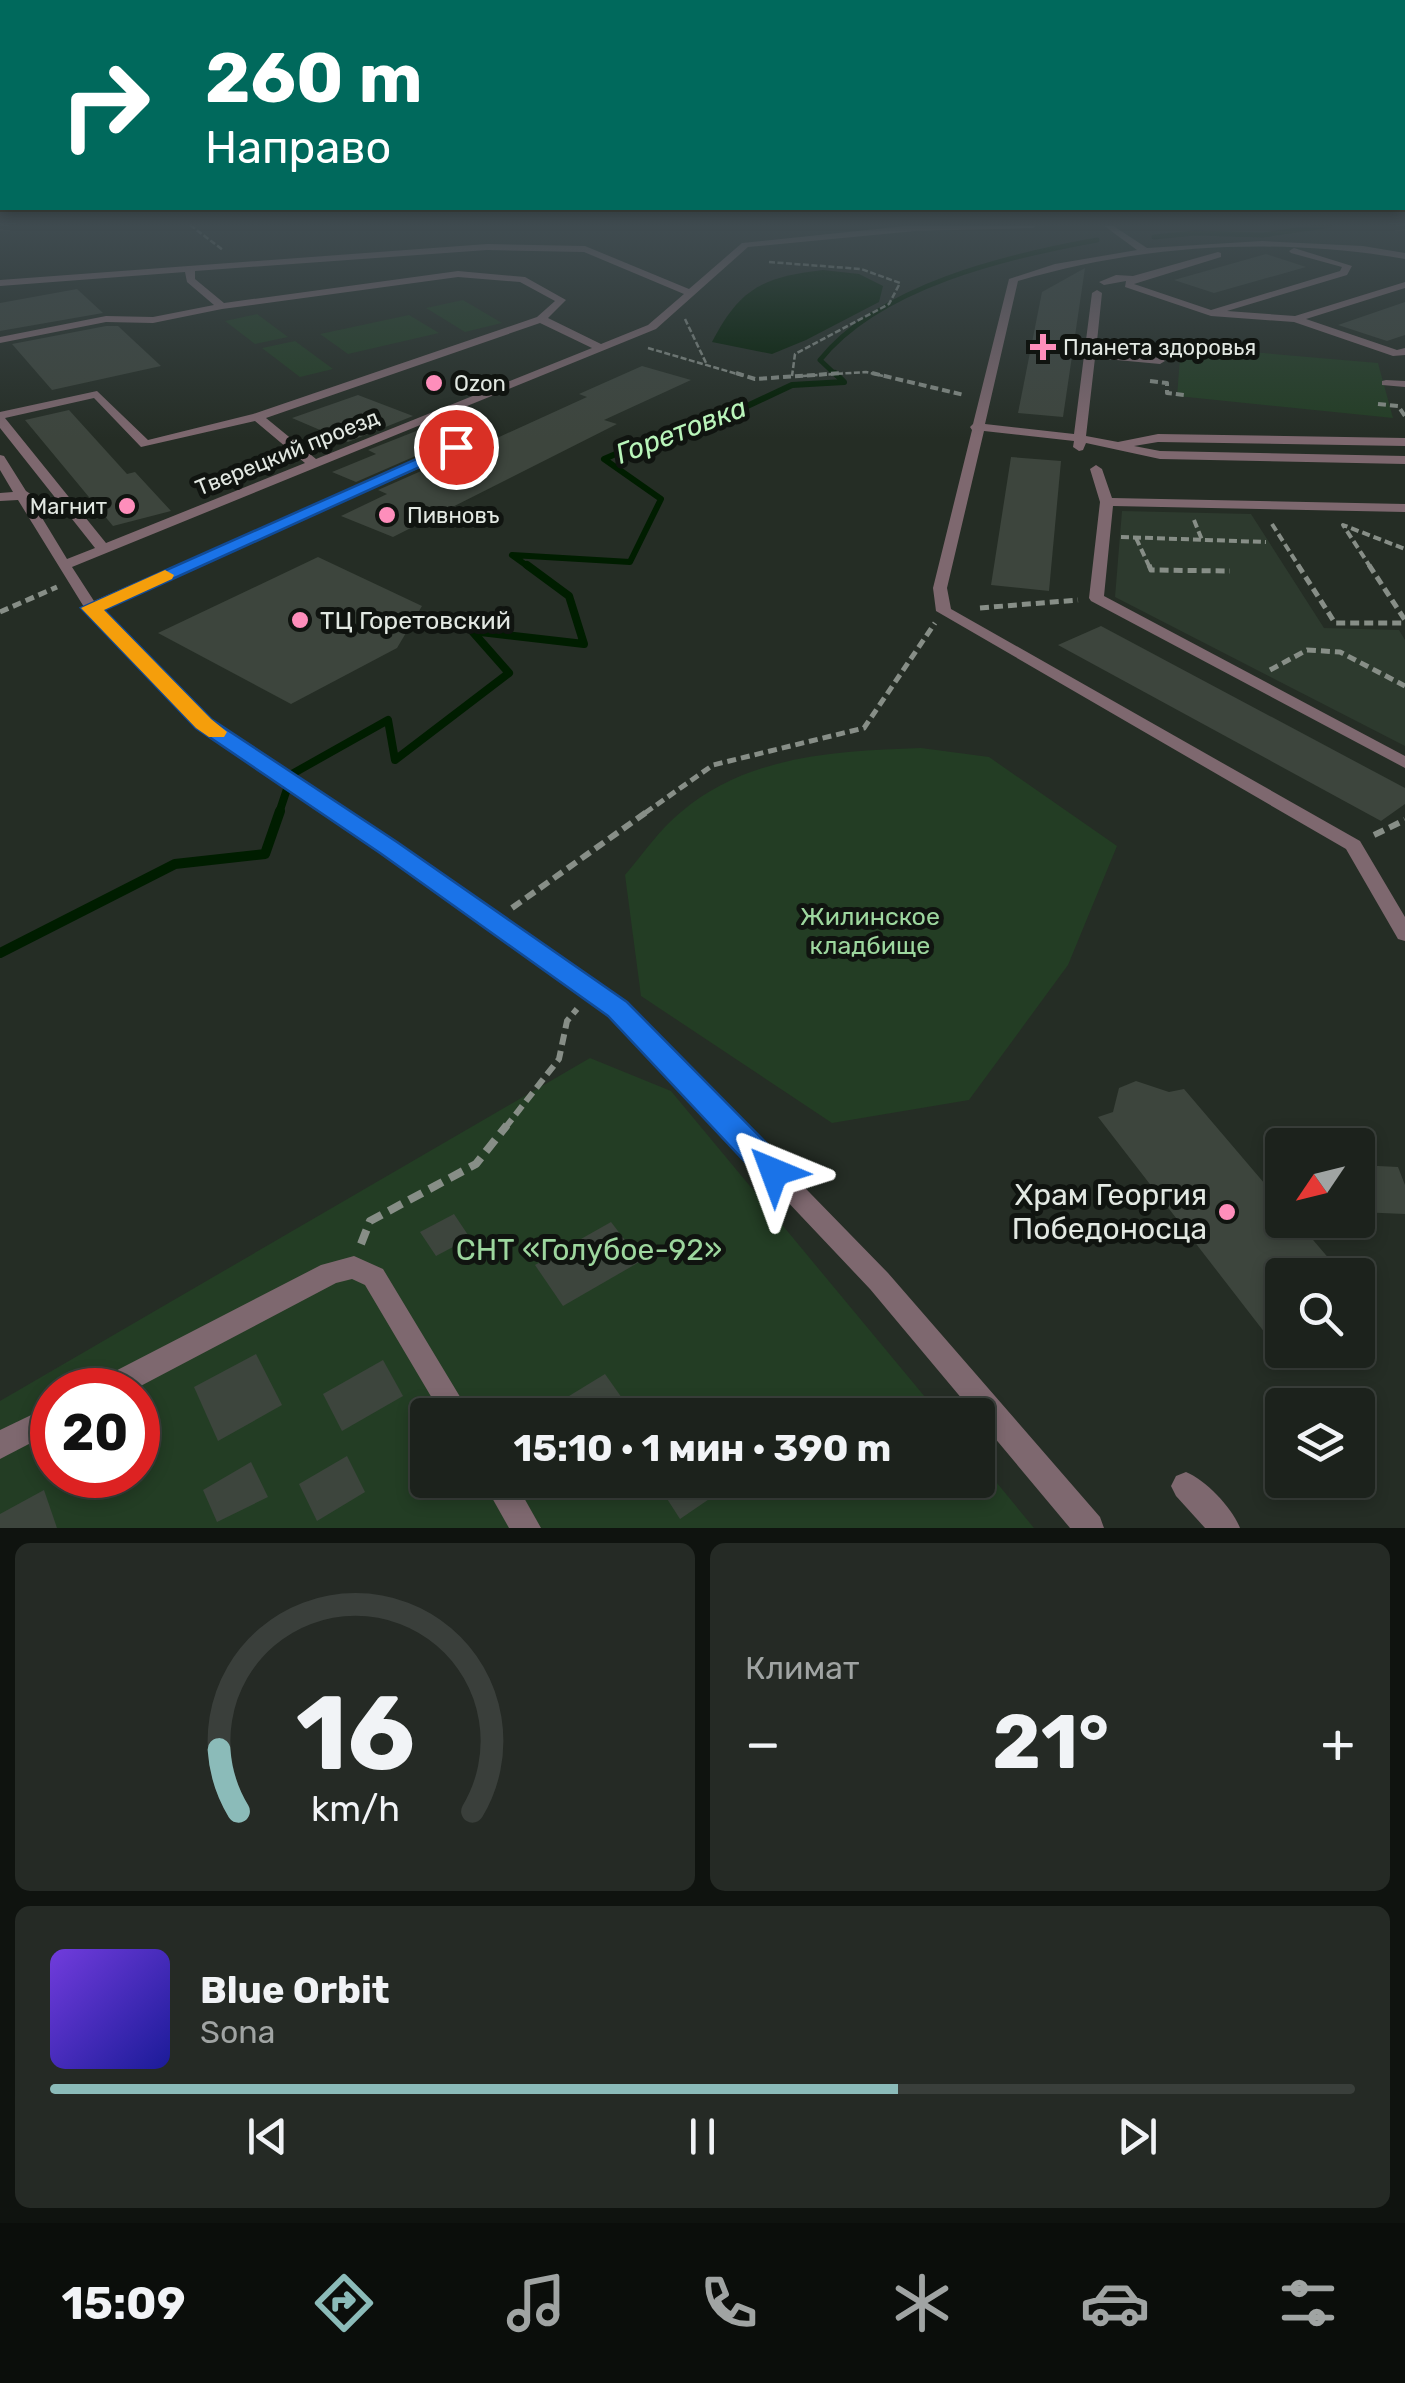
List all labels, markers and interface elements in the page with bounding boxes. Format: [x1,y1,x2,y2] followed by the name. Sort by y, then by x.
[205,37,423,120] text: 260 m
[40,40,170,170] icon: right
[205,121,391,174] text: Направо
[1063,334,1256,361] place label: Планета здоровья
[1032,336,1054,358] marker: Планета здоровья
[454,370,506,397] place label: Ozon
[423,372,445,394] marker: Ozon
[611,390,751,470] water label: Горетовка
[191,403,383,502] street label: Тверецкий проезд
[414,405,499,490] pin
[429,420,484,475] icon: arrive
[30,493,107,520] place label: Магнит
[116,495,138,517] marker: Магнит
[407,502,500,529] place label: Пивновъ
[376,504,398,526] marker: Пивновъ
[320,606,511,635] place label: ТЦ Горетовский
[289,609,311,631] marker: ТЦ Горетовский
[800,902,940,960] park label: Жилинское кладбище
[722,1120,826,1224] position arrow
[1265,1128,1375,1238] north arrow
[1265,1128,1375,1498] map controls
[1012,1177,1207,1247] place label: Храм Георгия Победоносца
[1216,1201,1238,1223] marker: Храм Георгия Победоносца
[456,1232,722,1268] park label: СНТ «Голубое-92»
[1265,1258,1375,1368] button: search
[30,1368,160,1498] speed limit sign: 20
[1265,1388,1375,1498] button: layers
[514,1425,891,1471] text: 15:10 · 1 мин · 390 m
[745,1649,859,1687] text: Климат
[295,1672,415,1795] text: 16
[992,1698,1109,1787] text: 21°
[745,1711,781,1776] text: −
[1321,1711,1355,1776] text: +
[310,1788,400,1830] text: km/h
[200,1967,390,2013] text: Blue Orbit
[200,2013,275,2051] text: Sona
[240,2109,295,2164] icon: previous
[675,2109,730,2164] icon: pause
[1110,2109,1165,2164] icon: next
[309,2268,379,2338] icon: directions
[501,2268,571,2338] icon: music
[694,2268,764,2338] icon: phone
[887,2268,957,2338] icon: climate
[1080,2268,1150,2338] icon: car
[1273,2268,1343,2338] icon: filters
[61,2277,186,2330] text: 15:09

